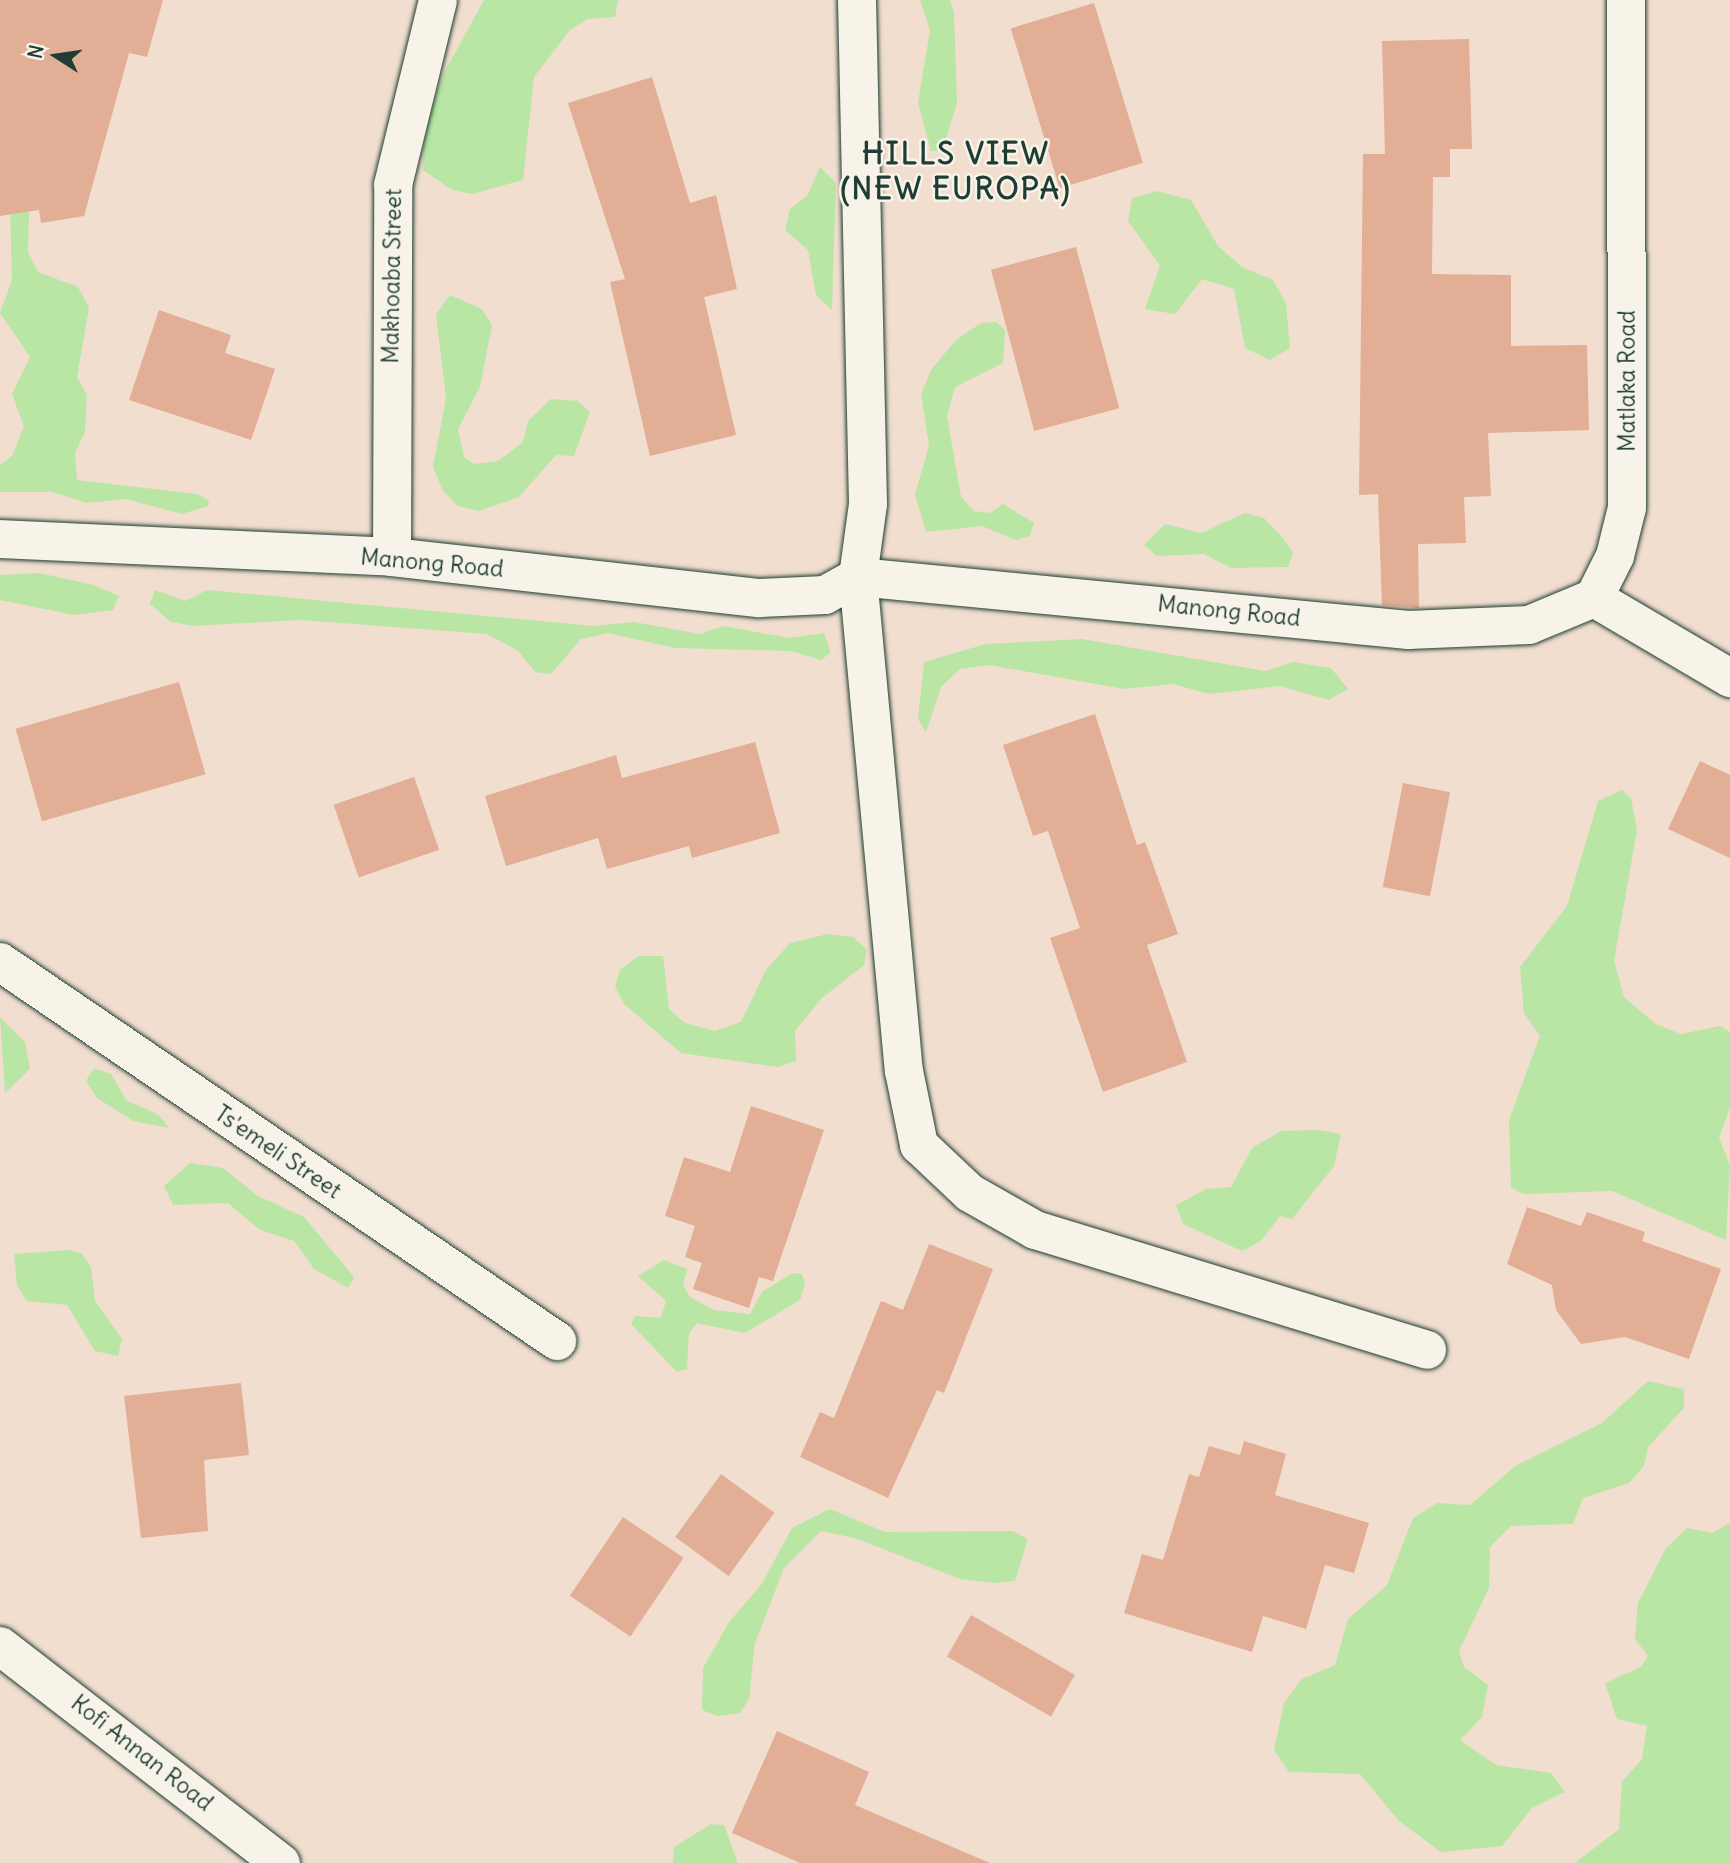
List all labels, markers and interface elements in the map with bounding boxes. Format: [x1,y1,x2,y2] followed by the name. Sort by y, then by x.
[21,21,91,91] north arrow
[22,43,49,61] text: N
[842,135,1070,206] district label: HILLS VIEW (NEW EUROPA)
[377,188,407,364] street label: Makhoaba Street
[1613,310,1641,452] street label: Matlaka Road
[359,543,505,583] street label: Manong Road
[1156,590,1302,632] street label: Manong Road
[209,1100,347,1204] street label: Ts'emeli Street
[66,1689,218,1817] street label: Kofi Annan Road

